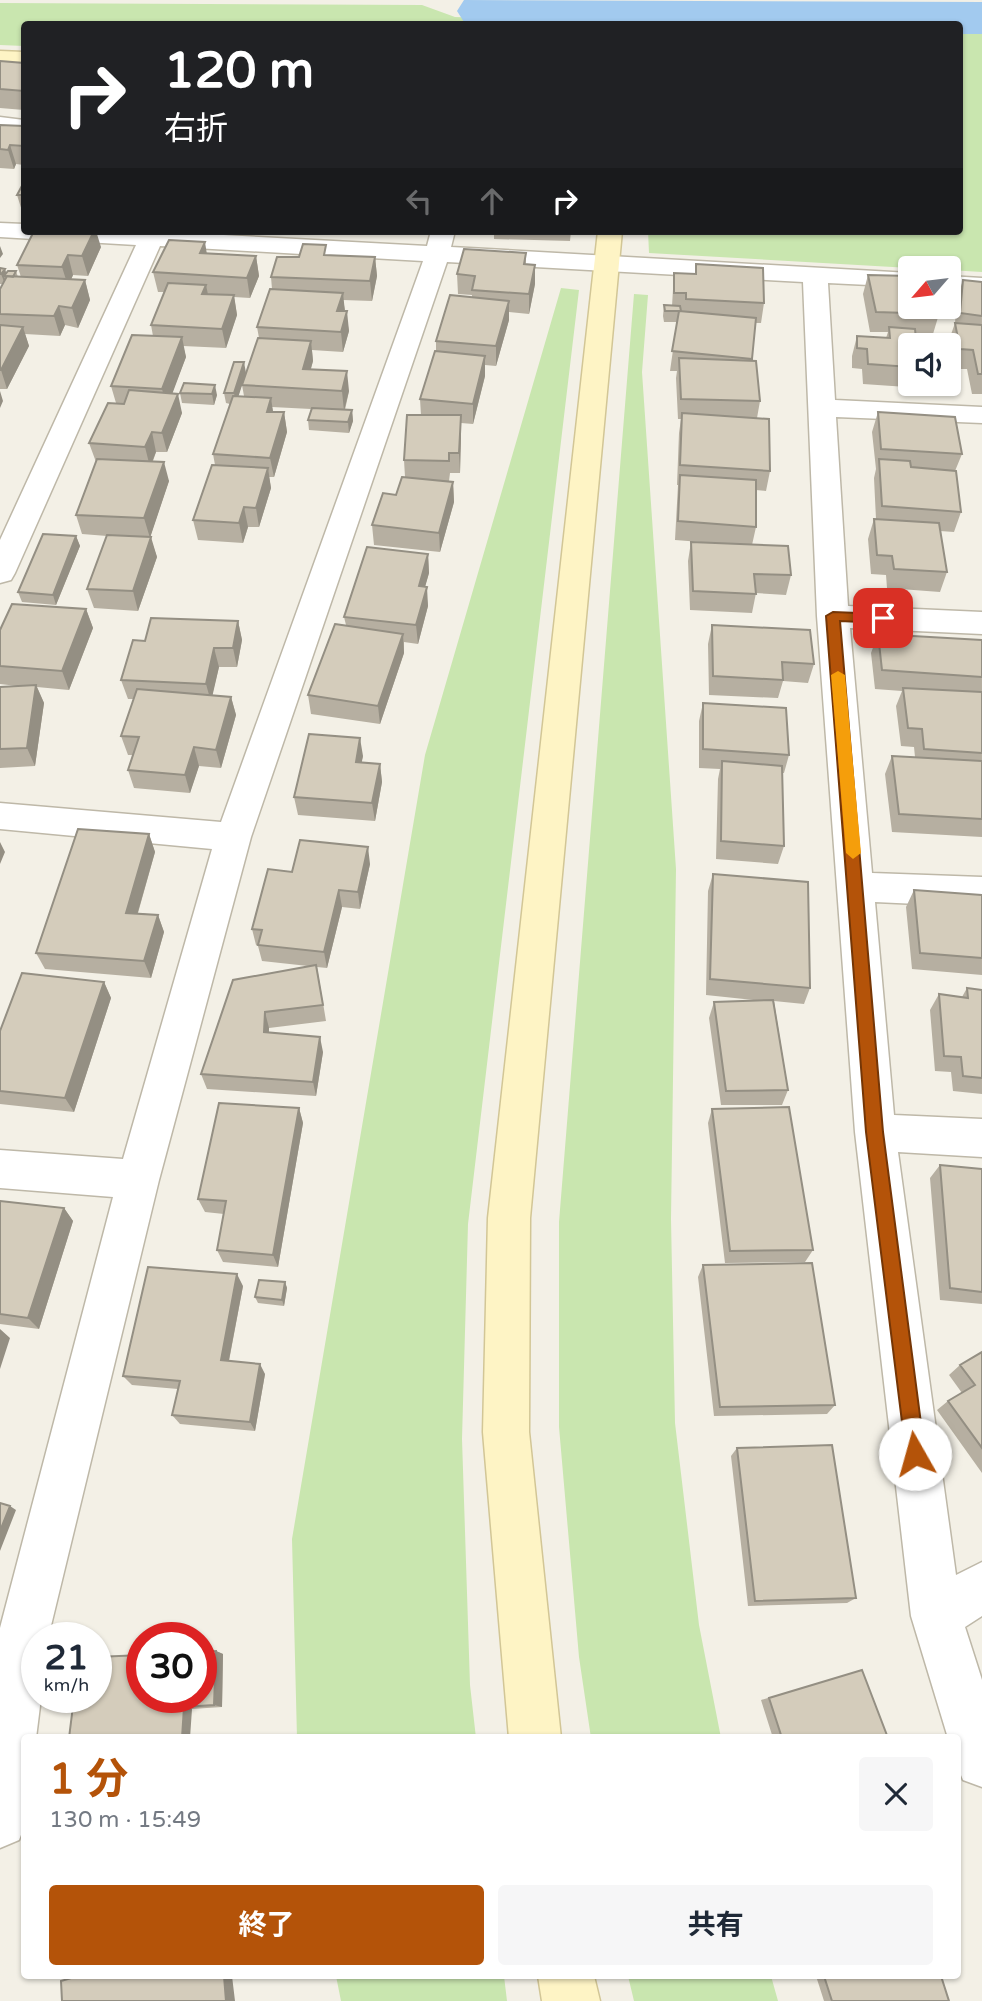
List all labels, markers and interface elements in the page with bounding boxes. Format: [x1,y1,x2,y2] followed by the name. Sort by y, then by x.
[164,42,314,101] text: 120 m
[49,49,140,140] icon: right
[164,110,228,148] text: 右折
[400,182,438,220] icon: left
[473,182,511,220] icon: ahead
[546,182,584,220] icon: right
[898,256,961,318] north arrow
[898,256,961,396] map controls
[898,333,961,396] button: sound
[853,588,913,648] pin
[864,599,902,637] icon: arrive
[878,1417,952,1491] position arrow
[126,1622,217,1713] speed limit sign: 30
[45,1637,88,1679] text: 21
[44,1674,89,1696] text: km/h
[49,1754,128,1805] text: 1 分
[859,1757,933,1831] button: close
[49,1806,201,1834] text: 130 m · 15:49
[49,1885,484,1965] button: 終了
[498,1885,933,1965] button: 共有

